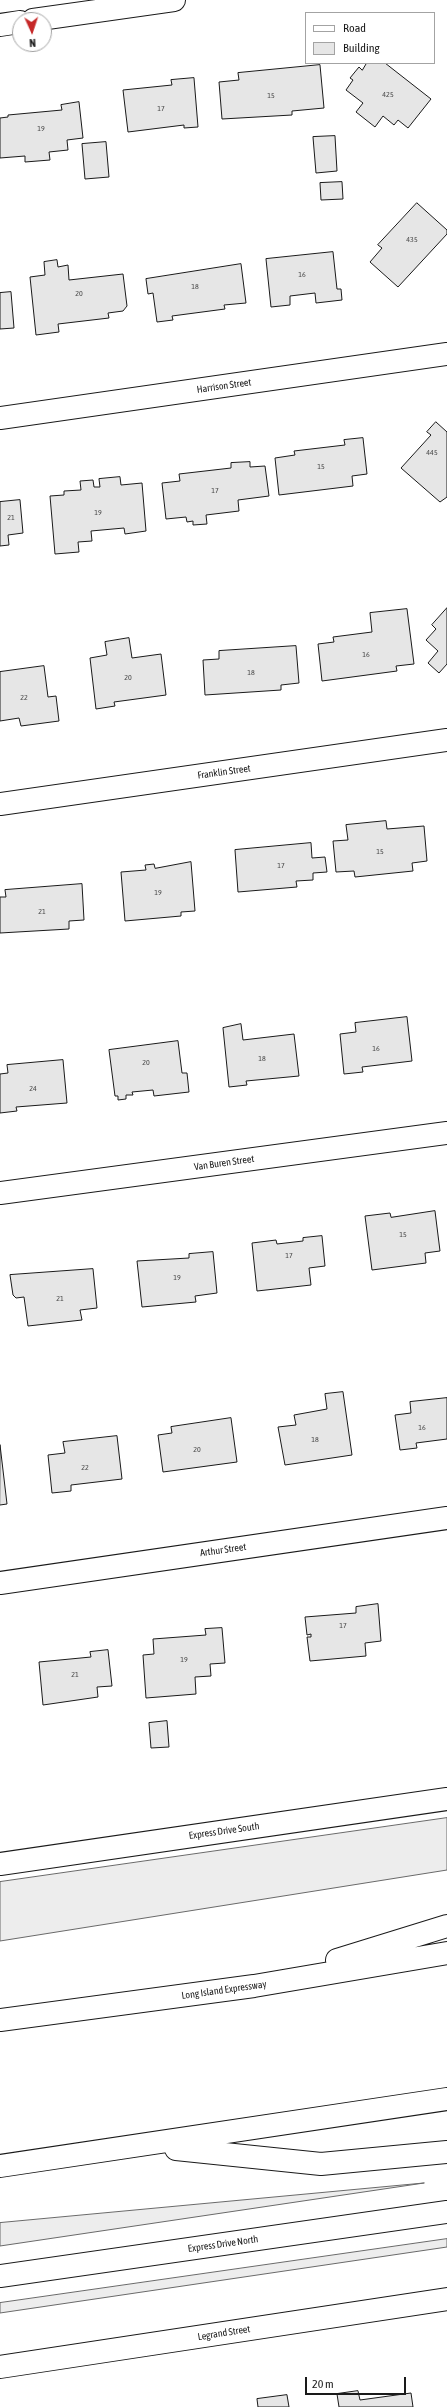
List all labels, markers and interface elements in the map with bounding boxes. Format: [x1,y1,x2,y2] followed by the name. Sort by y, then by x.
[12,12,52,52] north arrow
[305,12,435,64] legend
[343,21,366,35] text: Road
[29,37,36,49] text: N
[343,41,380,55] text: Building
[382,89,394,99] house number: 425
[267,90,275,100] house number: 15
[157,103,165,113] house number: 17
[37,123,45,133] house number: 19
[406,234,418,244] house number: 435
[298,269,306,279] house number: 16
[191,281,199,291] house number: 18
[75,288,83,298] house number: 20
[196,376,252,396] street label: Harrison Street
[426,447,438,457] house number: 445
[317,461,325,471] house number: 15
[211,485,219,495] house number: 17
[94,507,102,517] house number: 19
[7,512,15,522] house number: 21
[362,649,370,659] house number: 16
[247,667,255,677] house number: 18
[124,672,132,682] house number: 20
[20,692,28,702] house number: 22
[197,762,251,782] street label: Franklin Street
[376,846,384,856] house number: 15
[277,860,285,870] house number: 17
[154,887,162,897] house number: 19
[38,906,46,916] house number: 21
[372,1043,380,1053] house number: 16
[258,1053,266,1063] house number: 18
[142,1057,150,1067] house number: 20
[29,1083,37,1093] house number: 24
[193,1153,255,1173] street label: Van Buren Street
[399,1229,407,1239] house number: 15
[285,1250,293,1260] house number: 17
[173,1272,181,1282] house number: 19
[56,1293,64,1303] house number: 21
[418,1422,426,1432] house number: 16
[311,1434,319,1444] house number: 18
[193,1444,201,1454] house number: 20
[81,1462,89,1472] house number: 22
[199,1541,247,1559] street label: Arthur Street
[339,1620,347,1630] house number: 17
[180,1654,188,1664] house number: 19
[71,1669,79,1679] house number: 21
[188,1820,260,1842] street label: Express Drive South
[181,1978,267,2002] street label: Long Island Expressway
[187,2233,259,2255] street label: Express Drive North
[197,2323,251,2343] street label: Legrand Street
[307,2369,408,2395] scale bar
[312,2377,334,2391] text: 20 m

